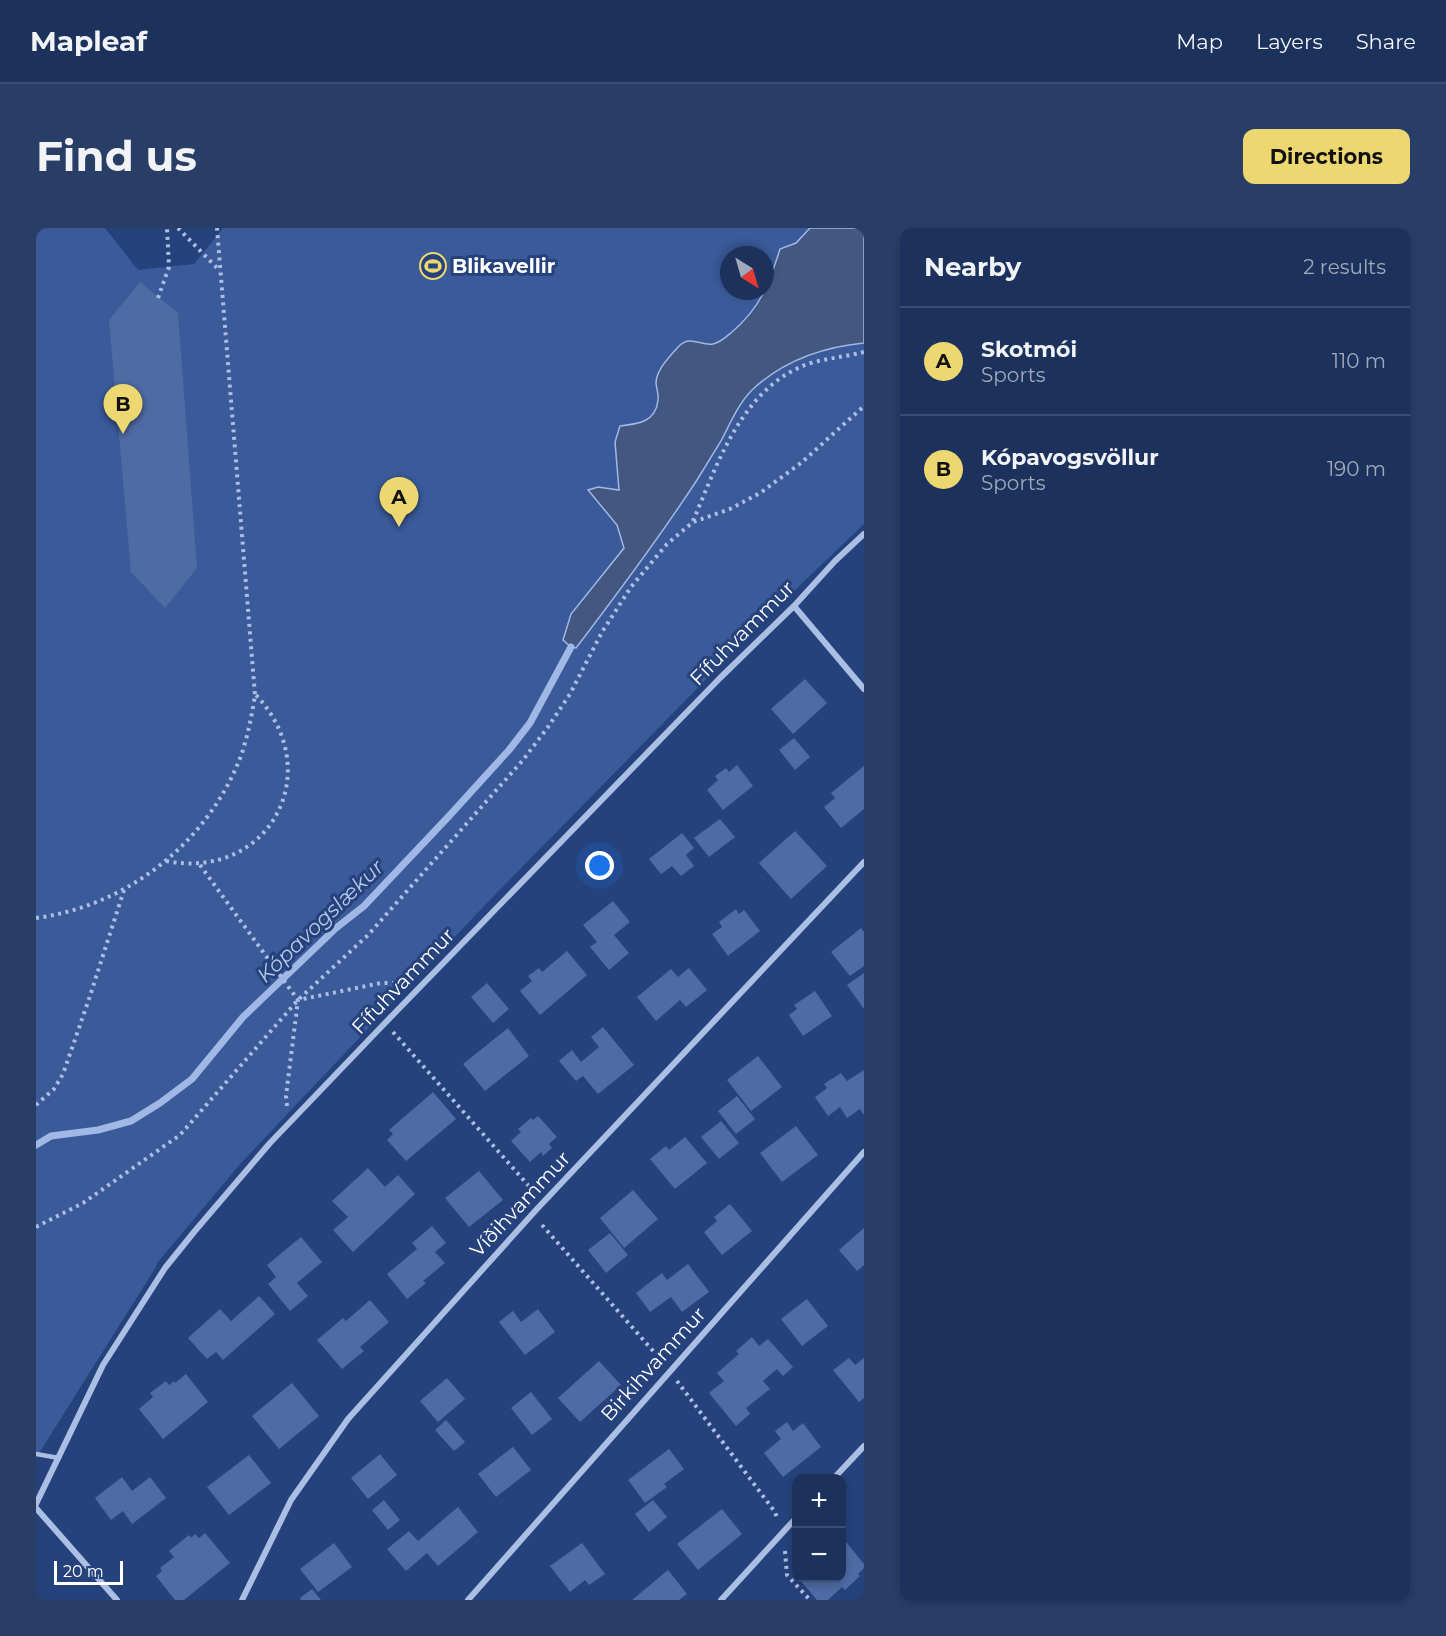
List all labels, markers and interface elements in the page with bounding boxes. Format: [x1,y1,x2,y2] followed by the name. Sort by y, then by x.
[30,24,147,58] text: Mapleaf
[1176,29,1223,54] text: Map
[1256,29,1323,54] text: Layers
[1356,29,1416,54] text: Share
[1243,129,1410,184] button: Directions
[36,130,197,182] text: Find us
[720,246,774,300] north arrow
[418,251,448,281] sports icon: Blikavellir
[924,251,1021,283] text: Nearby
[452,254,556,278] place label: Blikavellir
[1303,255,1386,279] text: 2 results
[981,336,1077,363] text: Skotmói
[936,349,951,373] text: A
[1332,349,1386,373] text: 110 m
[981,363,1046,387] text: Sports
[104,384,142,434] pin: B
[981,444,1159,471] text: Kópavogsvöllur
[936,457,951,481] text: B
[1327,457,1386,481] text: 190 m
[981,471,1046,495] text: Sports
[380,478,418,527] pin: A
[685,576,799,690] street label: Fífuhvammur
[585,851,614,880] your location
[252,854,389,988] water label: Kópavogslækur
[347,923,459,1039] street label: Fífuhvammur
[465,1146,575,1262] street label: Víðihvammur
[596,1302,710,1426] street label: Birkihvammur
[792,1474,846,1582] map controls
[792,1474,846,1528] button: +
[792,1528,846,1582] button: −
[54,1558,123,1586] scale bar
[63,1562,104,1581] text: 20 m

